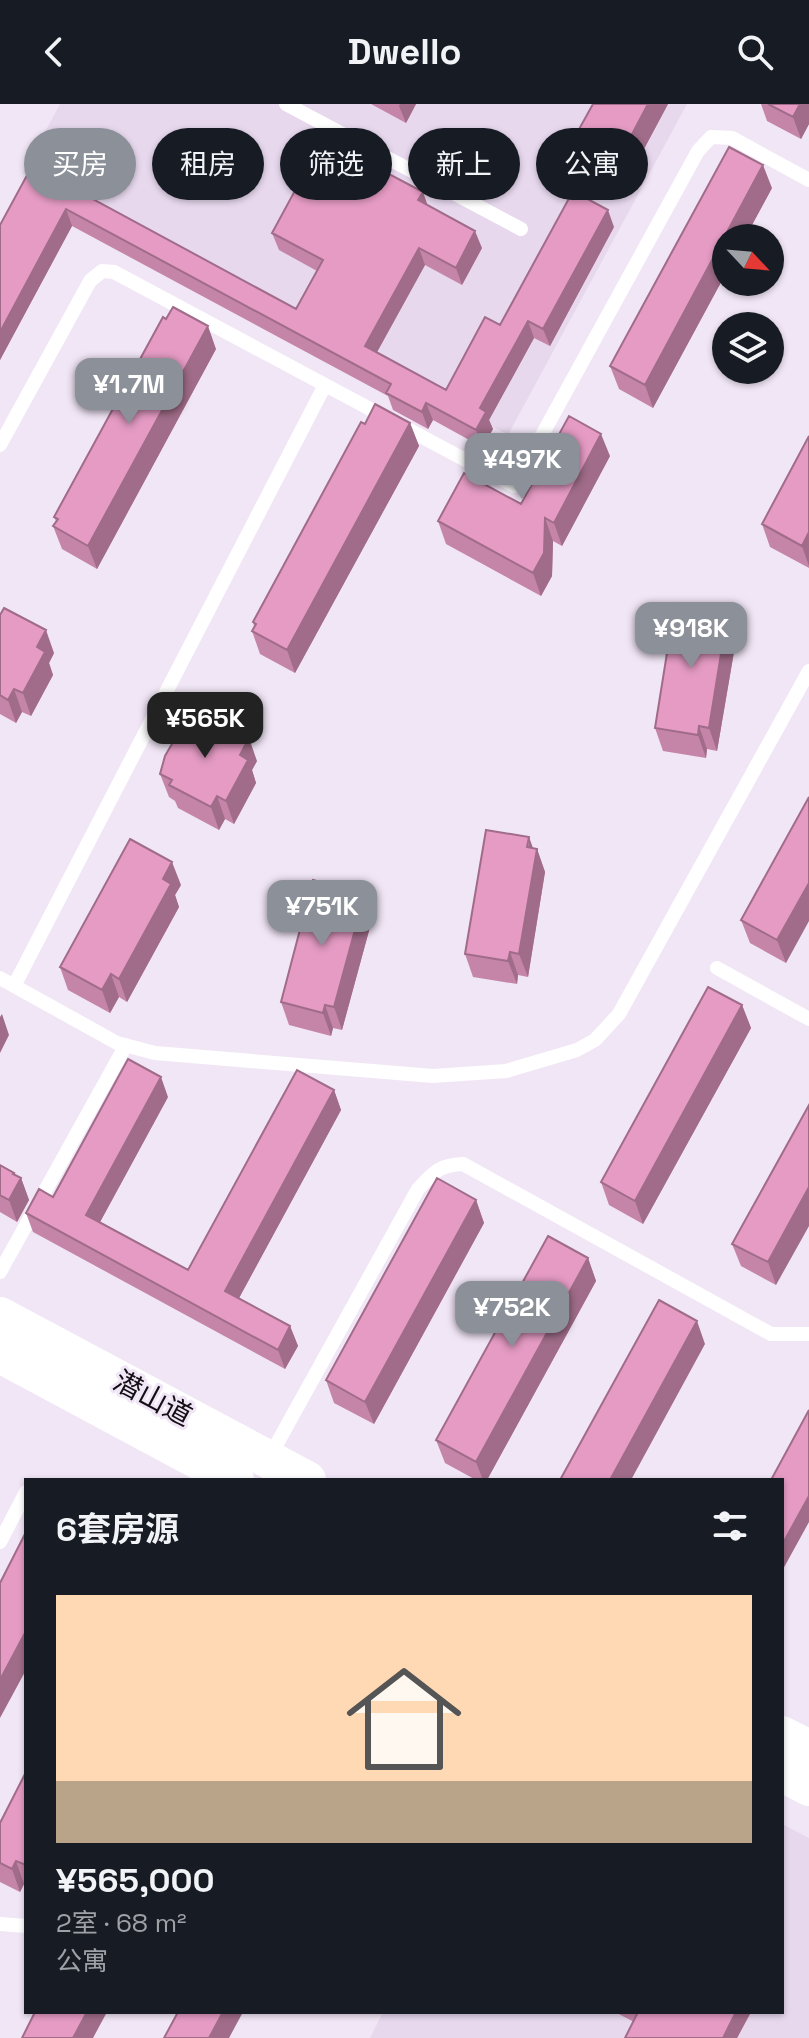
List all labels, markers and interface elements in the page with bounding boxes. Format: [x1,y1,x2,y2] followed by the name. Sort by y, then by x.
[347,29,462,75] text: Dwello
[32,30,76,74] icon: back
[733,30,777,74] icon: search
[24,128,136,200] chip: 买房
[152,128,264,200] chip: 租房
[280,128,392,200] chip: 筛选
[408,128,520,200] chip: 新上
[536,128,648,200] chip: 公寓
[712,224,784,296] north arrow
[712,224,784,384] map controls
[712,312,784,384] button: layers
[73,358,185,426] pin: ¥1.7M
[93,367,165,401] text: ¥1.7M
[466,433,578,501] pin: ¥497K
[483,442,561,476] text: ¥497K
[635,602,747,670] pin: ¥918K
[653,611,729,645] text: ¥918K
[149,692,261,760] pin: ¥565K
[165,701,245,735] text: ¥565K
[266,880,378,948] pin: ¥751K
[285,889,359,923] text: ¥751K
[456,1281,568,1349] pin: ¥752K
[473,1290,551,1324] text: ¥752K
[107,1362,199,1434] street label: 潜山道
[708,1504,752,1548] icon: filters
[56,1508,179,1551] text: 6套房源
[332,1647,476,1791] icon: home
[56,1859,215,1902] text: ¥565,000
[56,1906,187,1940] text: 2室 · 68 m²
[56,1944,108,1978] text: 公寓

